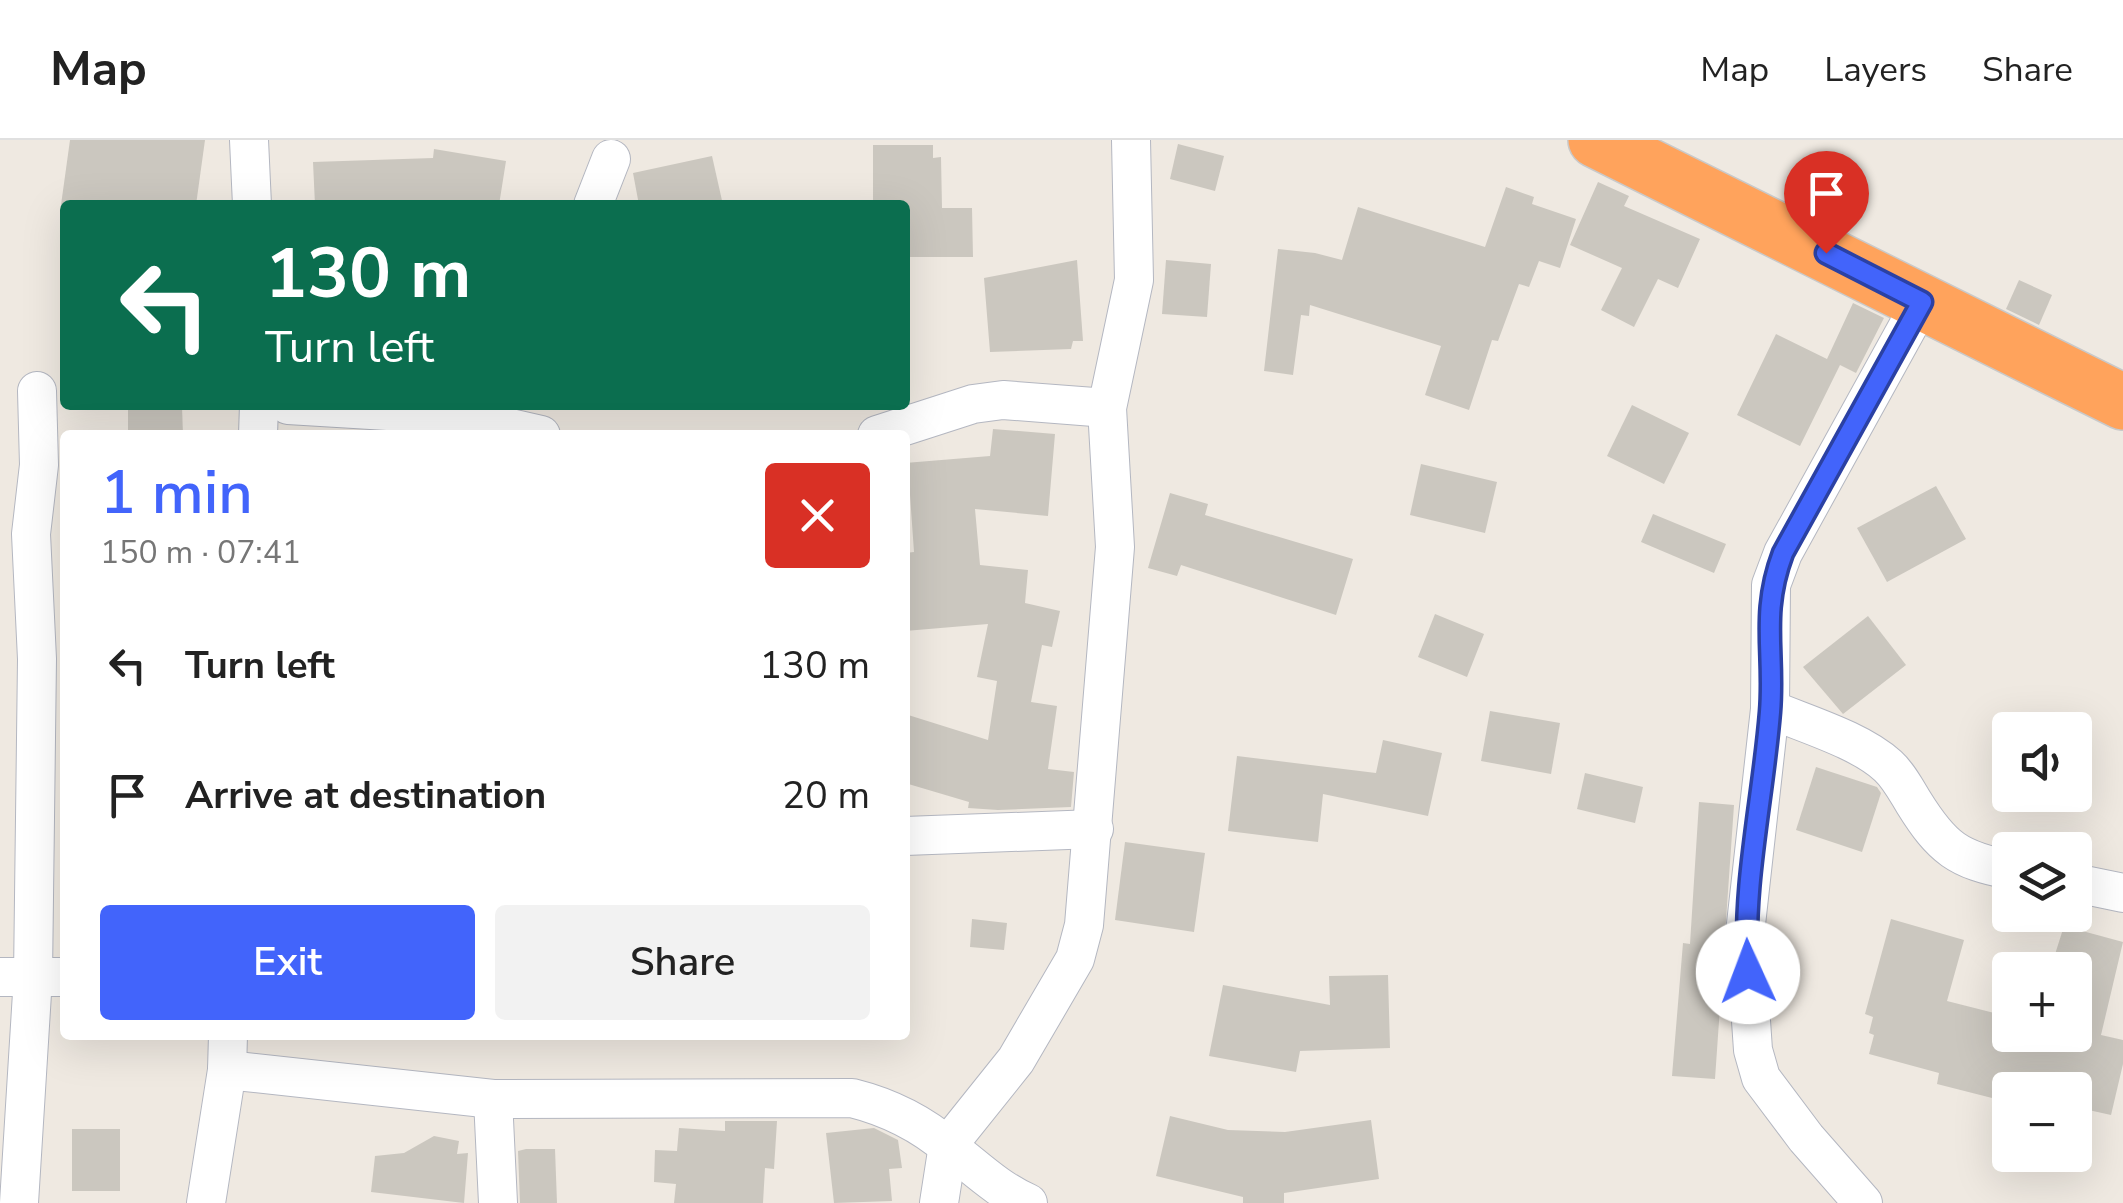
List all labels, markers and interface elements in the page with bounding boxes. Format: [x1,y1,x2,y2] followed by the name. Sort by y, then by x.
[50,36,147,102] text: Map
[1700,46,1769,93] text: Map
[1824,46,1927,93] text: Layers
[1982,46,2073,93] text: Share
[1784,151,1869,254] pin
[1799,166,1854,221] icon: arrive
[265,226,471,322] text: 130 m
[100,240,230,370] icon: left
[265,317,434,378] text: Turn left
[100,452,253,534] text: 1 min
[765,463,870,568] button: close
[100,531,301,574] text: 150 m · 07:41
[100,638,155,693] icon: left
[185,640,335,691] text: Turn left
[759,640,870,691] text: 130 m
[1992,712,2092,1172] map controls
[1992,712,2092,812] button: sound
[100,768,155,823] icon: arrive
[185,770,546,821] text: Arrive at destination
[782,770,870,821] text: 20 m
[1992,832,2092,932] button: layers
[100,905,475,1020] button: Exit
[495,905,870,1020] button: Share
[1696,920,1800,1024] position arrow
[1992,952,2092,1052] button: +
[1992,1072,2092,1172] button: −

